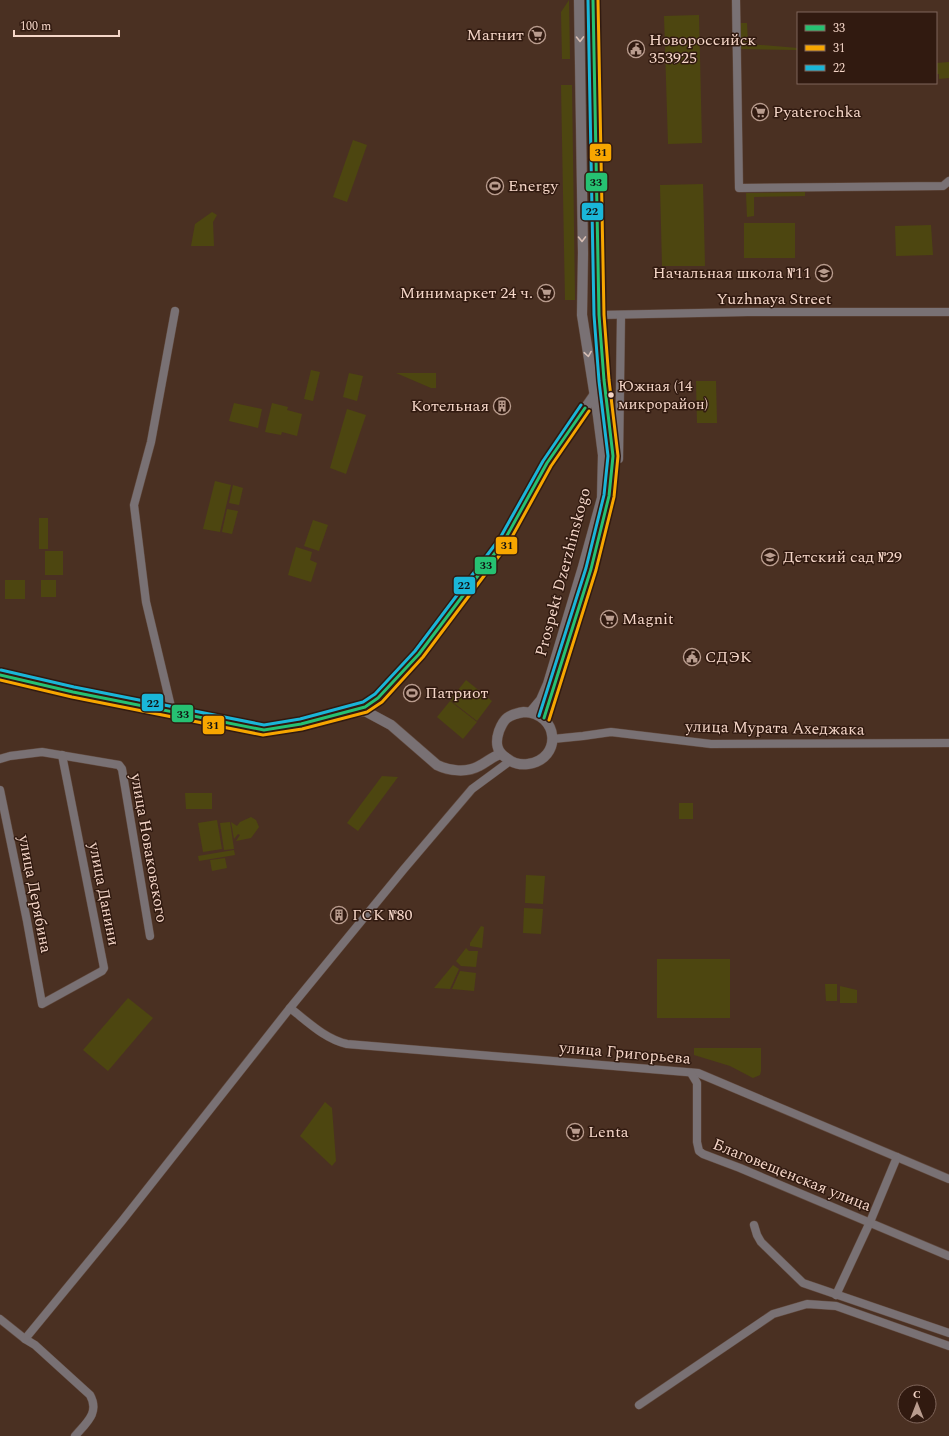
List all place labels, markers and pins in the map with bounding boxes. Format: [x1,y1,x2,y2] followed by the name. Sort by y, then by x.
[467,23,524,47] place label: Магнит
[527,25,547,45] supermarket icon: Магнит
[649,28,756,70] place label: Новороссийск 353925
[626,39,646,59] public building icon: Новороссийск 353925
[773,100,861,124] place label: Pyaterochka
[750,102,770,122] supermarket icon: Pyaterochka
[508,174,560,198] place label: Energy
[485,176,505,196] sports icon: Energy
[653,261,811,285] place label: Начальная школа №11
[814,263,834,283] school or university icon: Начальная школа №11
[400,281,533,305] place label: Минимаркет 24 ч.
[536,283,556,303] supermarket icon: Минимаркет 24 ч.
[618,375,708,416] place label: Южная (14 микрорайон)
[606,390,616,400] marker: Южная (14 микрорайон)
[411,394,489,418] place label: Котельная
[492,396,512,416] building icon: Котельная
[783,545,902,569] place label: Детский сад №29
[760,547,780,567] school or university icon: Детский сад №29
[622,607,674,631] place label: Magnit
[599,609,619,629] supermarket icon: Magnit
[705,645,752,669] place label: СДЭК
[682,647,702,667] public building icon: СДЭК
[425,681,489,705] place label: Патриот
[402,683,422,703] sports icon: Патриот
[352,903,412,927] place label: ГСК №80
[329,905,349,925] building icon: ГСК №80
[588,1120,629,1144] place label: Lenta
[565,1122,585,1142] supermarket icon: Lenta

